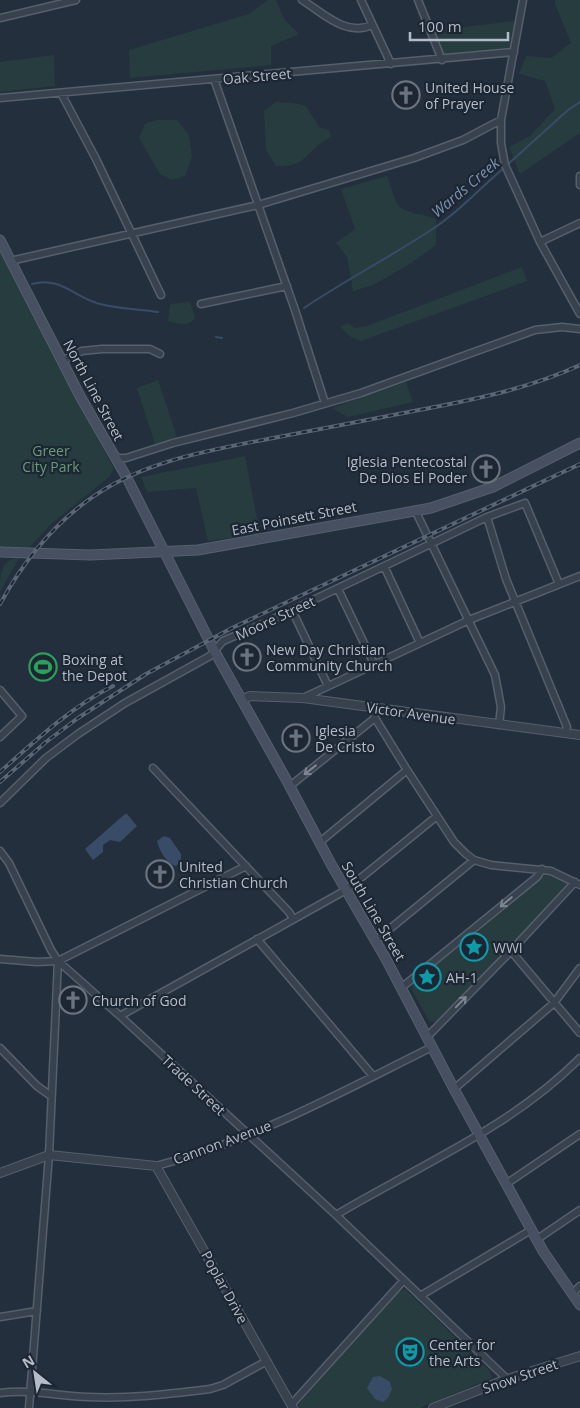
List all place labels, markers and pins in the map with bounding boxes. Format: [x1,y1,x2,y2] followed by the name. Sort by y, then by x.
[425,78,514,113] place label: United House of Prayer
[391,80,421,110] church icon: United House of Prayer
[347,452,467,487] place label: Iglesia Pentecostal De Dios El Poder
[471,454,501,484] church icon: Iglesia Pentecostal De Dios El Poder
[266,640,393,675] place label: New Day Christian Community Church
[232,642,262,672] church icon: New Day Christian Community Church
[62,650,127,685] place label: Boxing at the Depot
[28,652,58,682] sports icon: Boxing at the Depot
[315,721,375,756] place label: Iglesia De Cristo
[281,723,311,753] church icon: Iglesia De Cristo
[179,857,288,892] place label: United Christian Church
[145,859,175,889] church icon: United Christian Church
[459,932,489,962] place icon: WWI
[493,938,523,957] place label: WWI
[412,962,442,992] place icon: AH-1
[446,968,478,987] place label: AH-1
[58,985,88,1015] church icon: Church of God
[92,991,187,1010] place label: Church of God
[429,1335,496,1370] place label: Center for the Arts
[395,1337,425,1367] theatre icon: Center for the Arts

